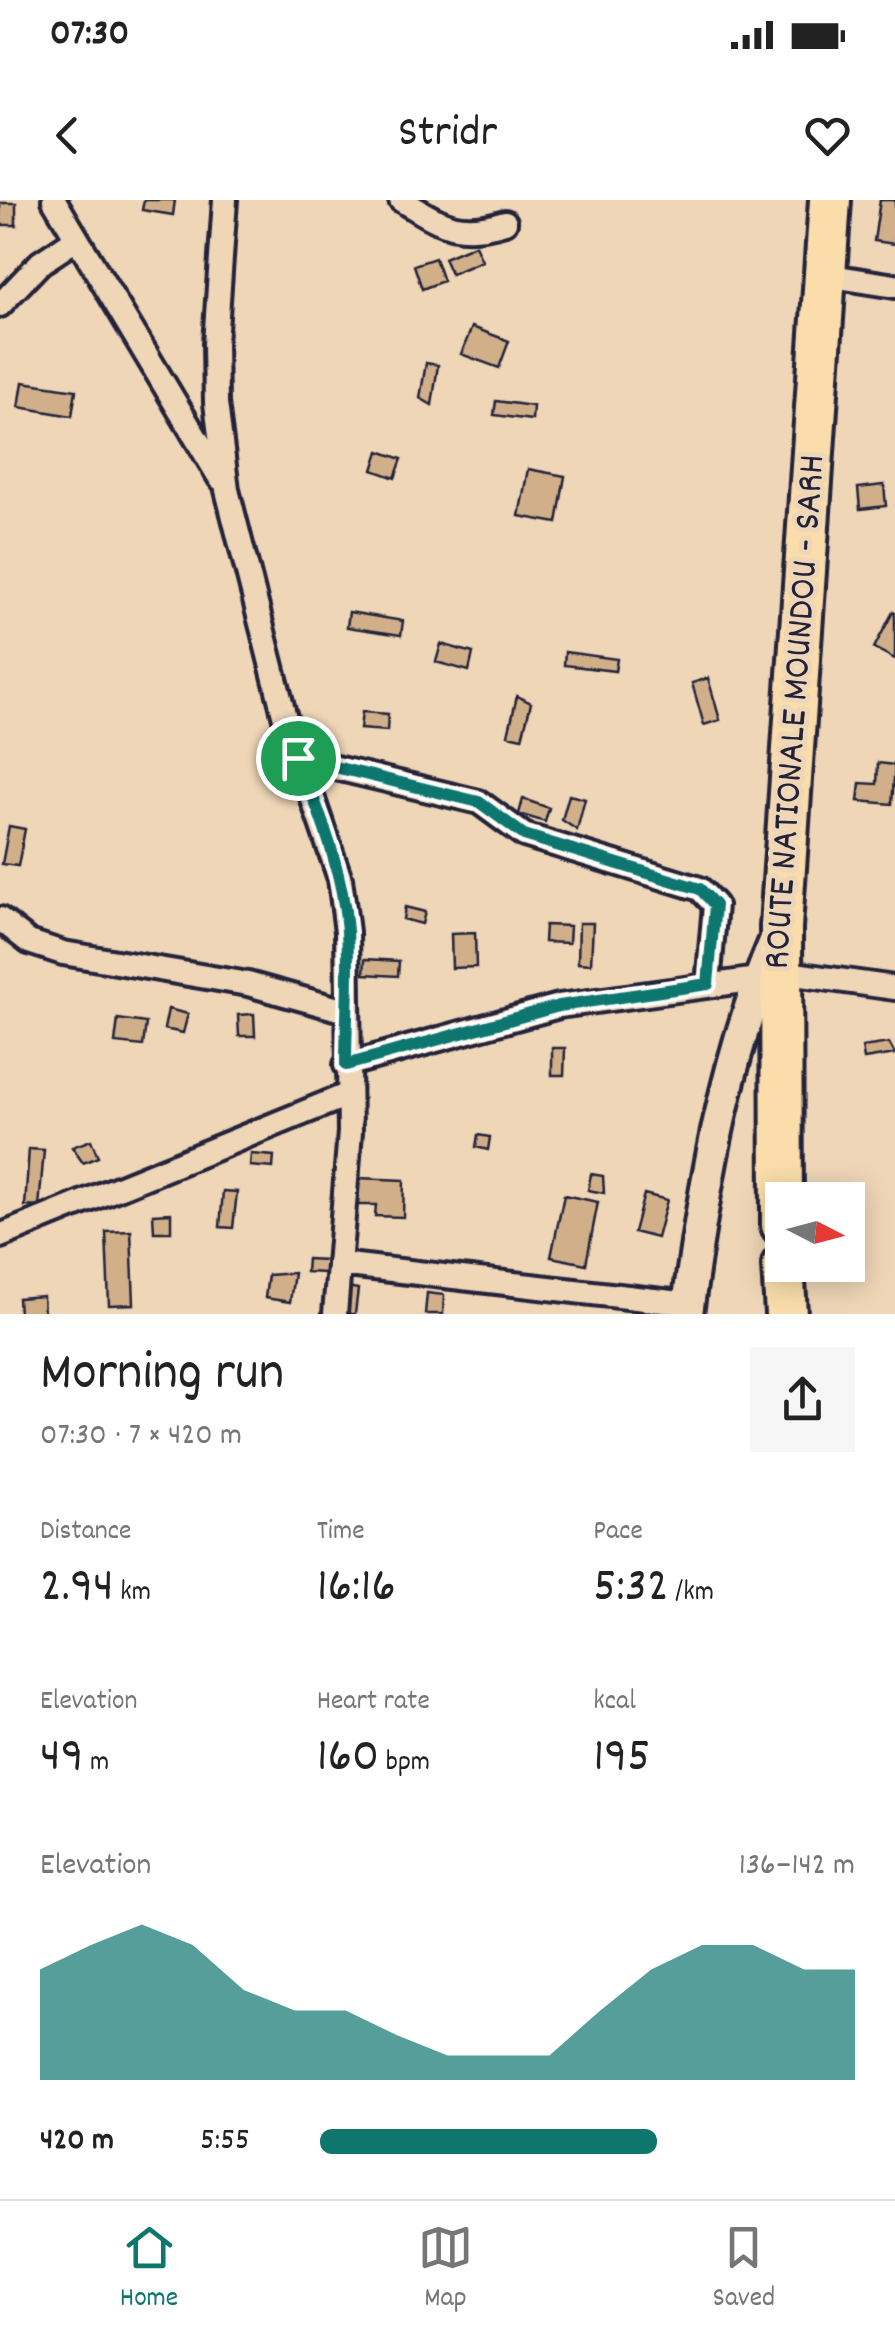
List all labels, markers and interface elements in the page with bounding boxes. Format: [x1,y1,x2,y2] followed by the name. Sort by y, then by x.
[50,8,129,63] text: 07:30
[398,103,497,167] text: Stridr
[40,108,95,163] icon: back
[800,108,855,163] icon: heart
[752,453,842,971] street label: ROUTE NATIONALE MOUNDOU - SARH
[256,716,341,801] pin
[271,731,326,786] icon: arrive
[765,1182,865,1282] north arrow
[765,1182,865,1282] map controls
[40,1337,284,1416] text: Morning run
[750,1347,855,1452] button: share
[40,1414,242,1460] text: 07:30 · 7 × 420 m
[40,1513,131,1553] text: Distance
[317,1513,365,1553] text: Time
[593,1513,643,1553] text: Pace
[40,1553,114,1625] text: 2.94
[317,1553,396,1625] text: 16:16
[593,1553,669,1625] text: 5:32
[114,1574,151,1614] text: km
[669,1574,714,1614] text: /km
[40,1683,137,1723] text: Elevation
[317,1683,430,1723] text: Heart rate
[593,1683,636,1723] text: kcal
[40,1723,84,1795] text: 49
[317,1723,379,1795] text: 160
[593,1723,650,1795] text: 195
[84,1744,109,1784] text: m
[379,1744,430,1784] text: bpm
[40,1844,151,1890] text: Elevation
[739,1844,855,1890] text: 136–142 m
[40,2119,114,2165] text: 420 m
[200,2119,250,2165] text: 5:55
[120,2220,178,2320] tab: Home
[418,2220,473,2320] tab: Map
[713,2220,775,2320] tab: Saved

